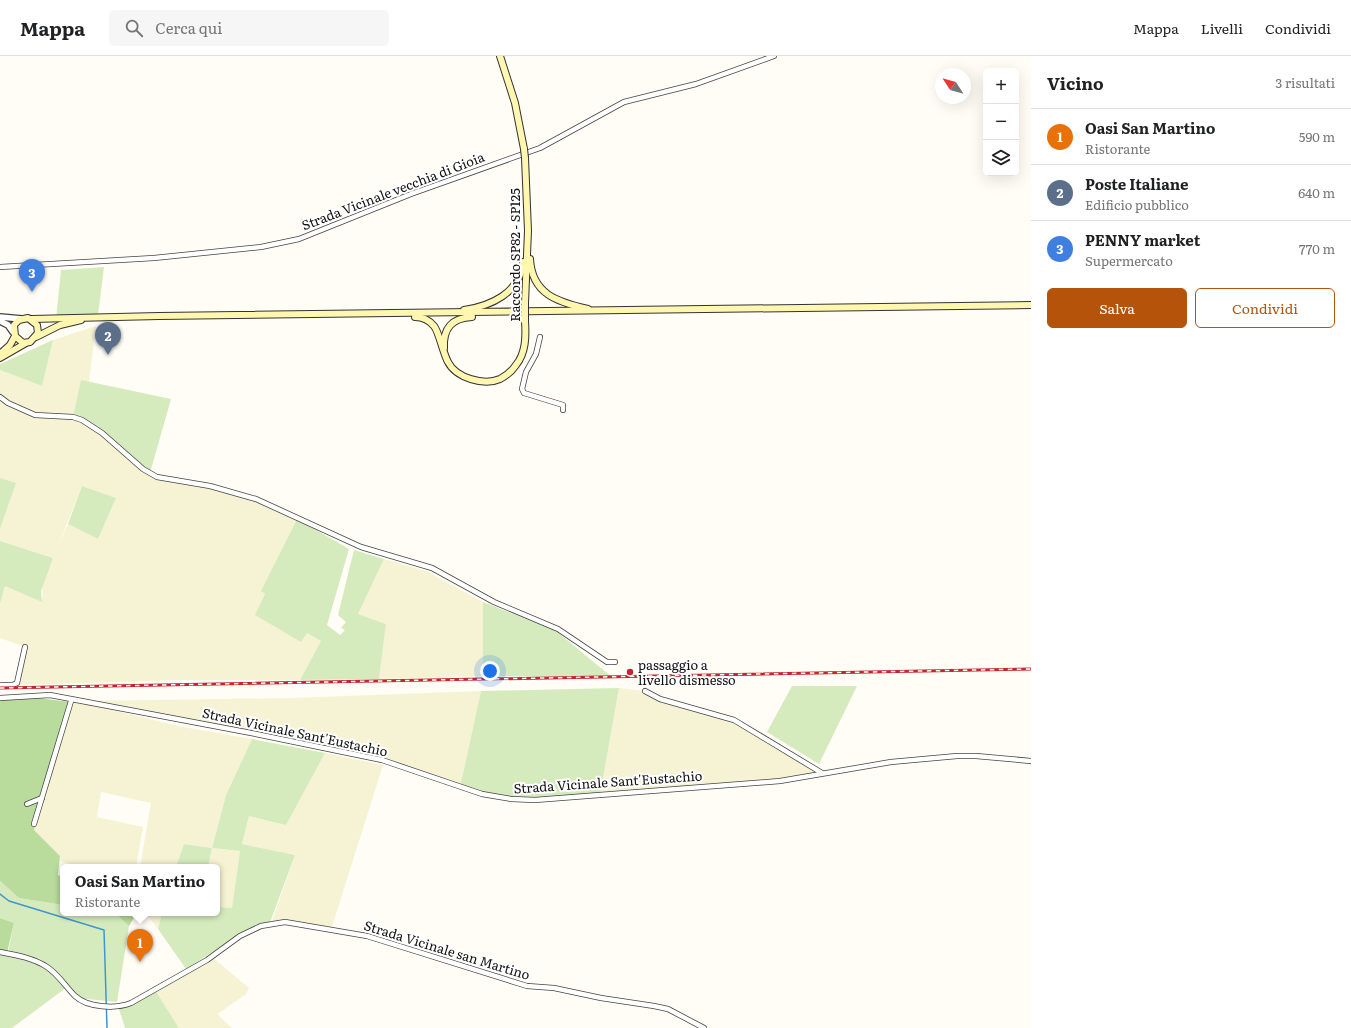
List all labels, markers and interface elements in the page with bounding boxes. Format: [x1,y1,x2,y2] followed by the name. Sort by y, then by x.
[109,10,389,46] search box
[20,14,85,42] text: Mappa
[155,16,222,39] text: Cerca qui
[123,17,145,39] icon: search
[1133,18,1179,38] text: Mappa
[1201,18,1243,38] text: Livelli
[1265,18,1331,38] text: Condividi
[935,68,971,104] north arrow
[983,68,1019,176] map controls
[983,68,1019,104] button: +
[1047,70,1104,95] text: Vicino
[1275,73,1335,92] text: 3 risultati
[983,104,1019,140] button: −
[1085,116,1215,139] text: Oasi San Martino
[1057,127,1063,146] text: 1
[1299,127,1335,146] text: 590 m
[1085,139,1150,158] text: Ristorante
[983,140,1019,176] button: layers
[299,147,487,234] street label: Strada Vicinale vecchia di Gioia
[1085,172,1189,195] text: Poste Italiane
[1057,183,1063,202] text: 2
[1298,183,1335,202] text: 640 m
[505,188,524,322] street label: Raccordo SP82 - SP125
[1085,195,1189,214] text: Edificio pubblico
[1085,228,1200,251] text: PENNY market
[1056,239,1064,258] text: 3
[1299,239,1335,258] text: 770 m
[1085,251,1173,270] text: Supermercato
[19,259,45,292] pin: 3
[1047,288,1187,328] button: Salva
[1195,288,1335,328] button: Condividi
[95,322,121,355] pin: 2
[638,655,736,689] place label: passaggio a livello dismesso
[480,661,500,681] your location
[625,667,635,677] marker: passaggio a livello dismesso
[201,703,390,761] street label: Strada Vicinale Sant'Eustachio
[513,765,703,798] street label: Strada Vicinale Sant'Eustachio
[60,864,220,916] popup
[75,869,205,892] text: Oasi San Martino
[75,892,140,911] text: Ristorante
[362,915,533,984] street label: Strada Vicinale san Martino
[127,929,153,962] pin: 1

